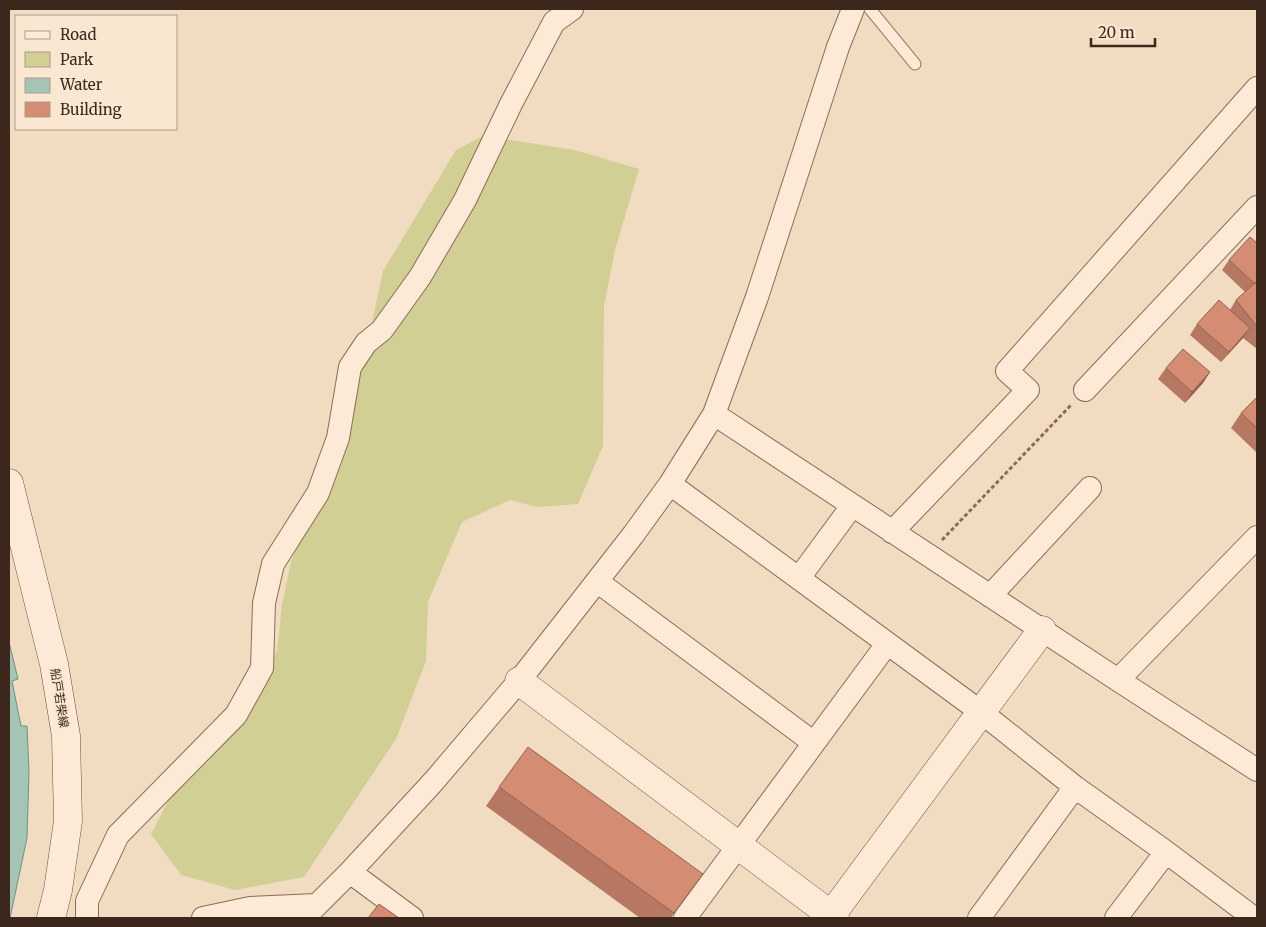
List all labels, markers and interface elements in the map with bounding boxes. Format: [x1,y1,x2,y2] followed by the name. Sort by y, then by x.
[15,15,178,130] legend
[1091,15,1155,47] scale bar
[1098,23,1135,42] text: 20 m
[60,25,96,44] text: Road
[60,50,94,69] text: Park
[59,75,103,94] text: Water
[60,100,122,119] text: Building
[48,667,72,729] street label: 船戸若柴線

